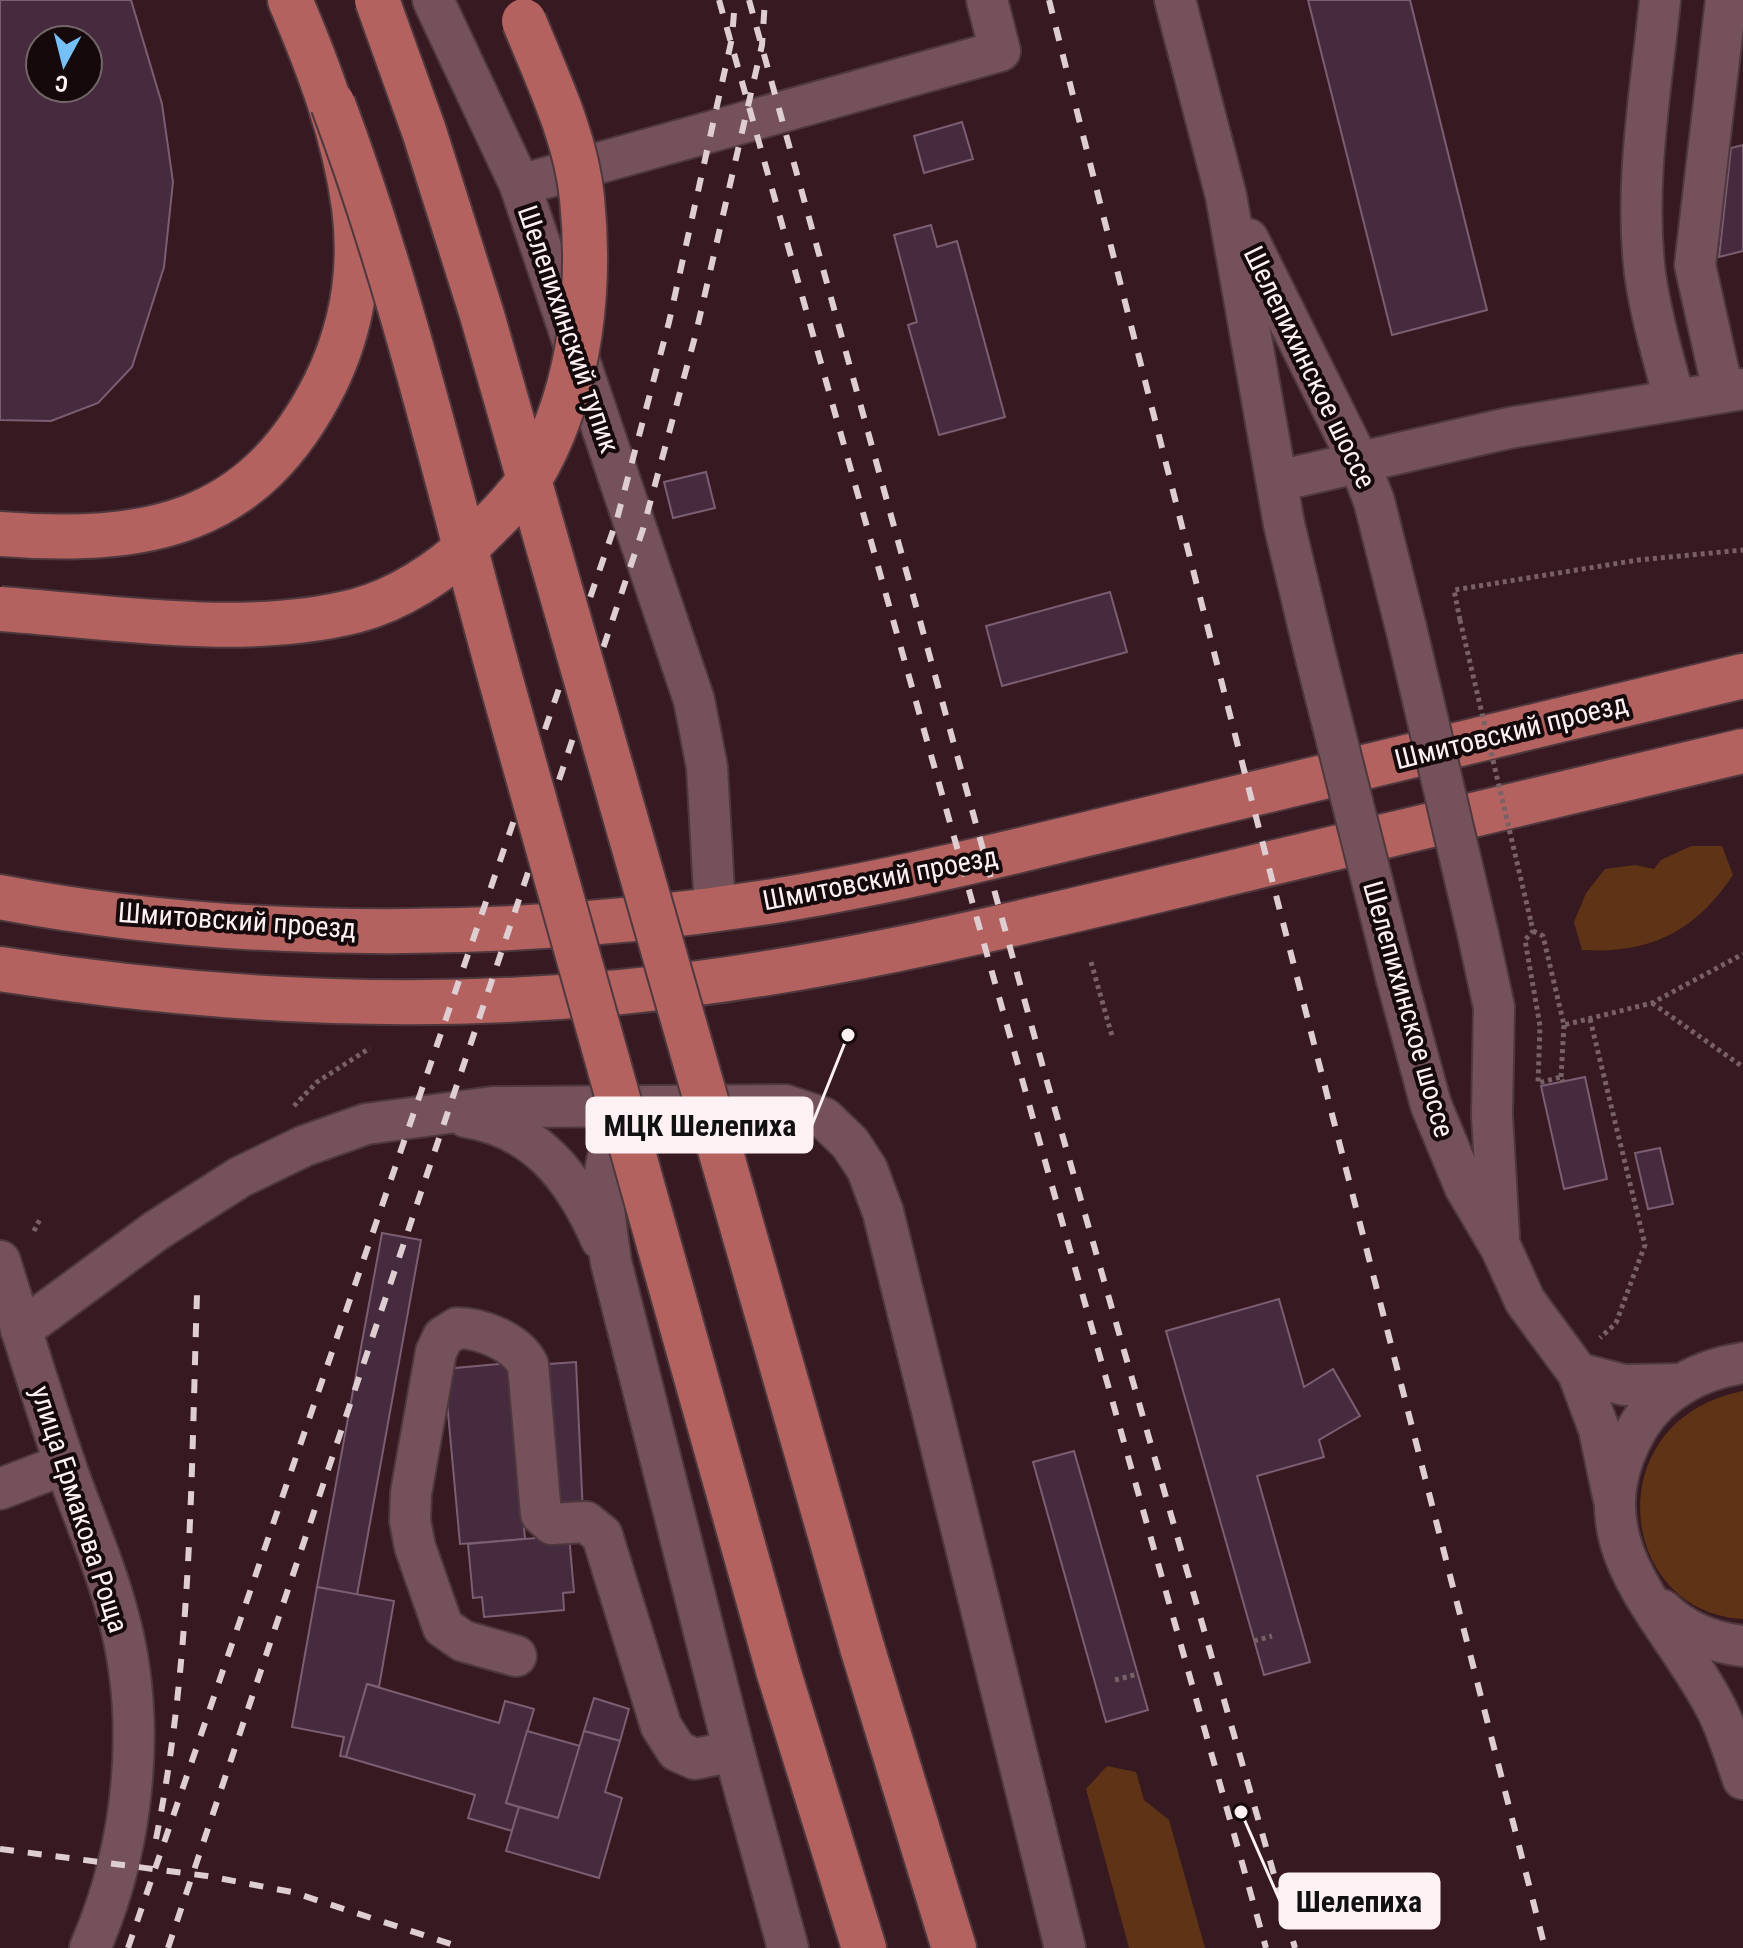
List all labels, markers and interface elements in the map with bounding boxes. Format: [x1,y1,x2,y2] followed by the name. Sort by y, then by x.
[24,24,104,104] north arrow
[54,70,69,97] text: С
[511,201,626,457] street label: Шелепихинский тупик
[1237,241,1382,494] street label: Шелепихинское шоссе
[1391,687,1631,776] street label: Шмитовский проезд
[760,840,1000,917] street label: Шмитовский проезд
[1356,877,1461,1141] street label: Шелепихинское шоссе
[117,896,357,945] street label: Шмитовский проезд
[587,1098,812,1152] callout: МЦК Шелепиха
[604,1108,796,1143] text: МЦК Шелепиха
[24,1382,135,1637] street label: улица Ермакова Роща
[1280,1874,1439,1928] callout: Шелепиха
[1296,1884,1422,1919] text: Шелепиха

